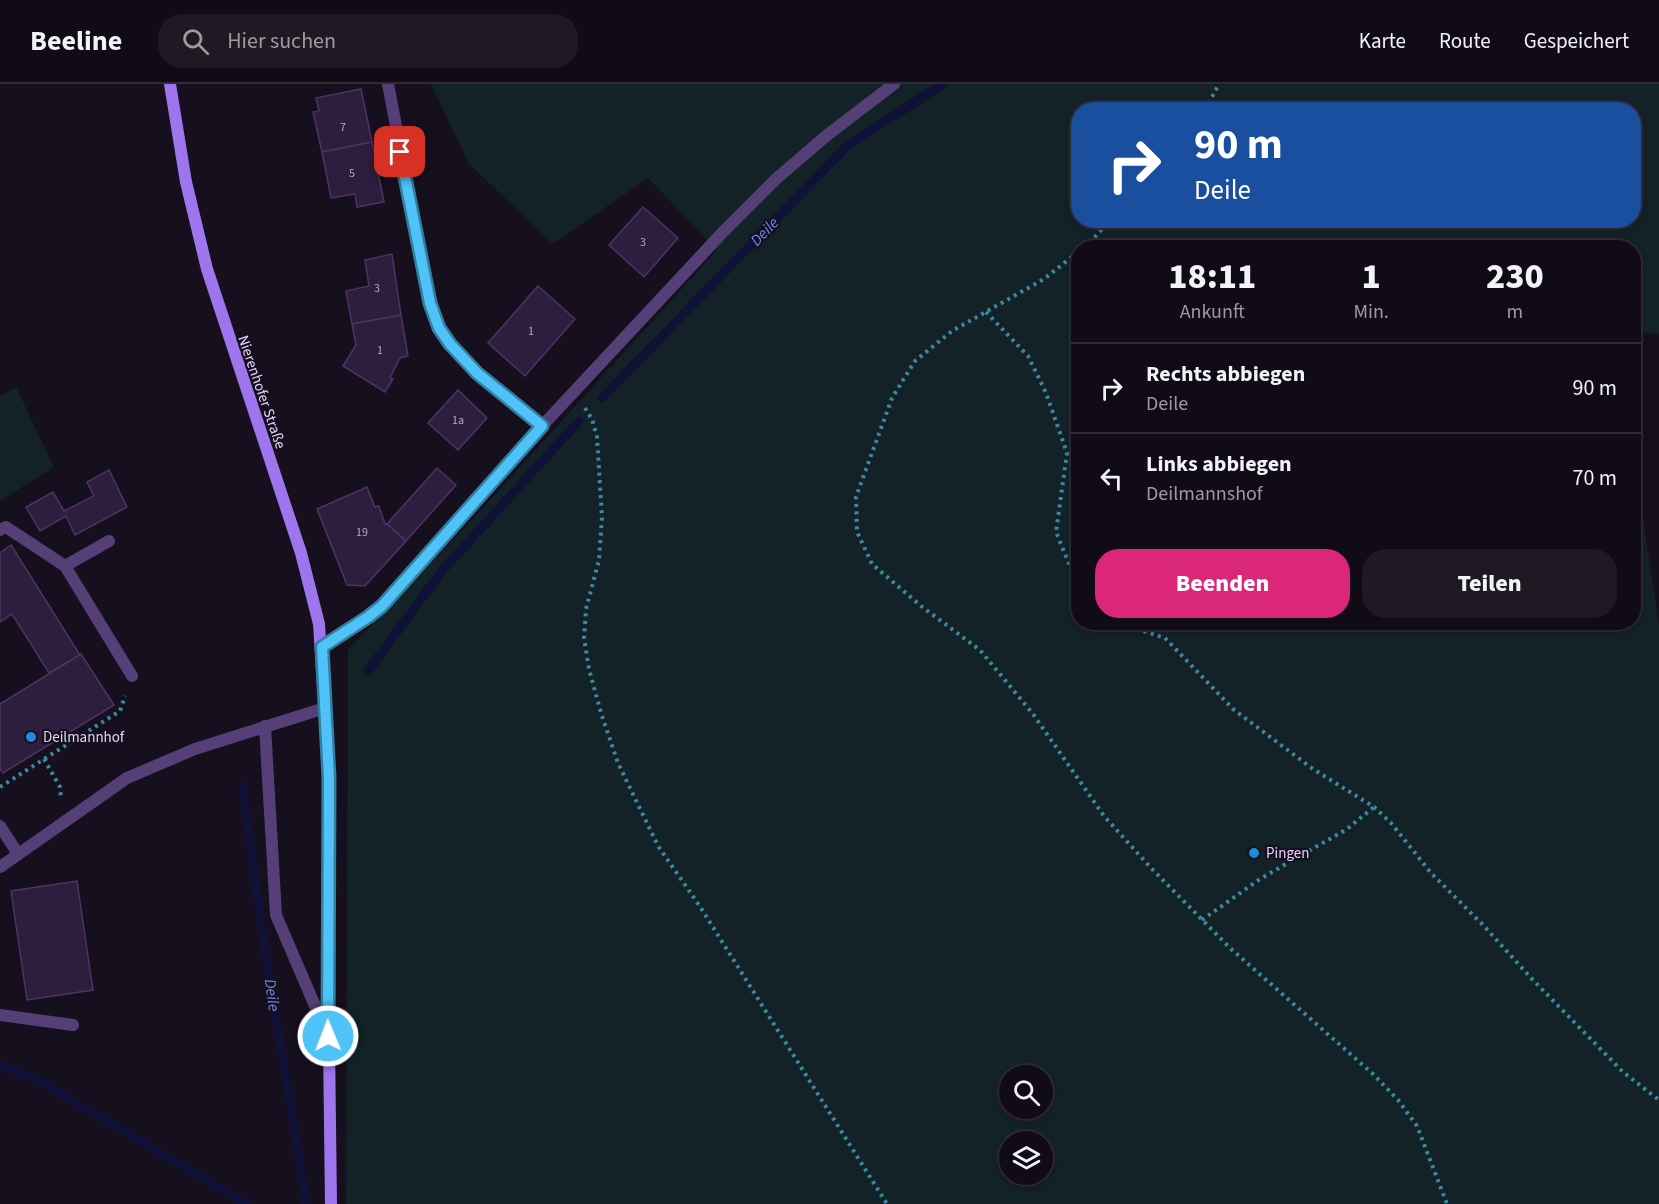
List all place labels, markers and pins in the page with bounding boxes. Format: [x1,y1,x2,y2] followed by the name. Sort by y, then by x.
[374,126,425,177] pin
[43,727,125,748] place label: Deilmannhof
[24,730,38,744] marker: Deilmannhof
[1266,843,1309,864] place label: Pingen
[1247,846,1261,860] marker: Pingen

